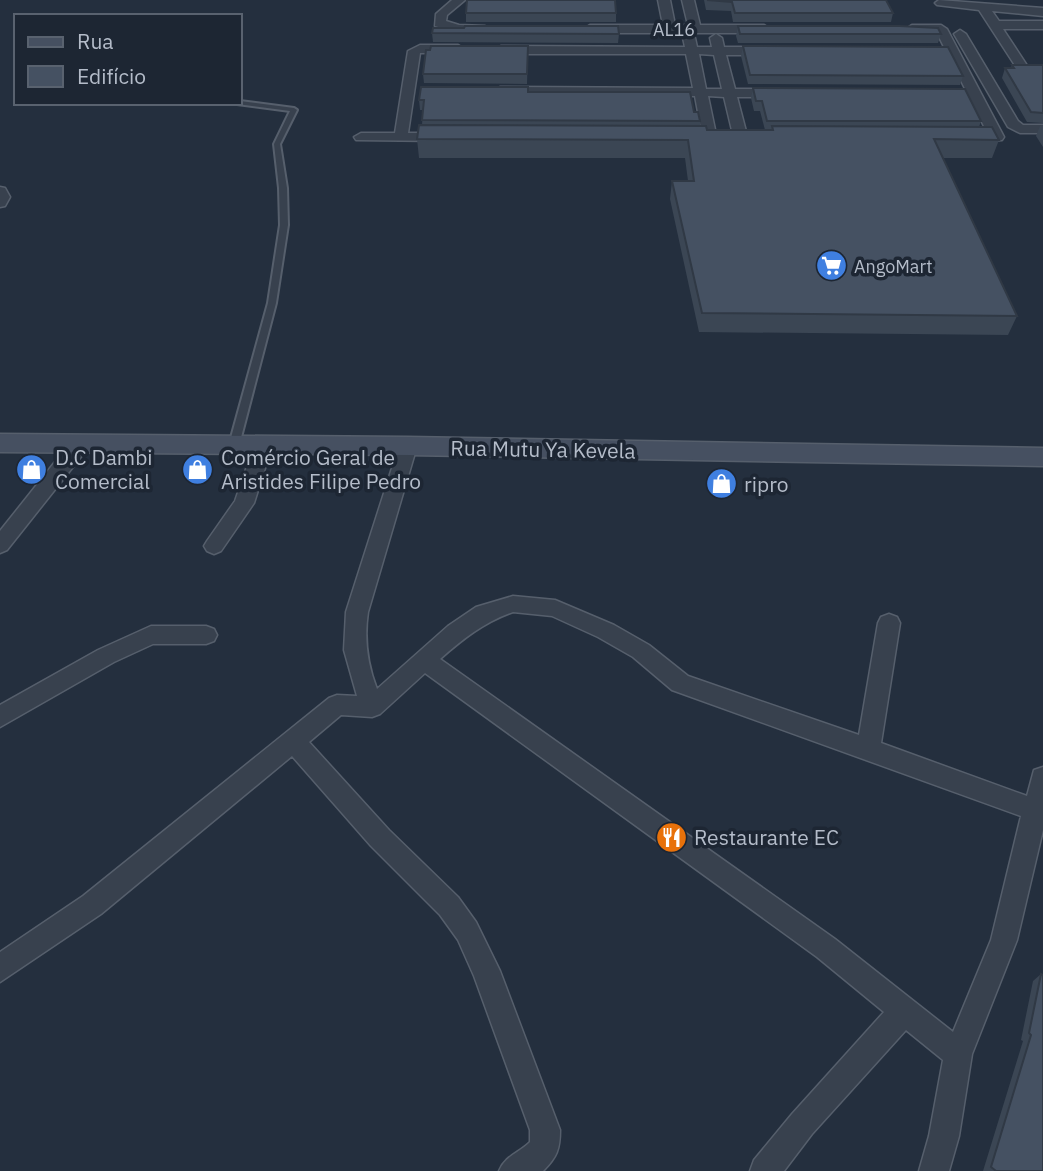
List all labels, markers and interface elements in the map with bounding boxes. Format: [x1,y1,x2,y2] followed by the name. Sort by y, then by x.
[14,14,242,105] legend
[653,18,695,41] street label: AL16
[77,27,114,55] text: Rua
[77,62,146,90] text: Edifício
[814,249,848,283] supermarket icon: AngoMart
[854,255,932,278] place label: AngoMart
[450,433,636,465] street label: Rua Mutu Ya Kevela
[55,443,153,495] place label: D.C Dambi Comercial
[221,443,421,495] place label: Comércio Geral de Aristides Filipe Pedro
[15,452,49,486] shop icon: D.C Dambi Comercial
[181,452,215,486] shop icon: Comércio Geral de Aristides Filipe Pedro
[704,467,738,501] shop icon: ripro
[744,470,789,498] place label: ripro
[654,820,688,854] restaurant icon: Restaurante EC
[694,823,839,851] place label: Restaurante EC

